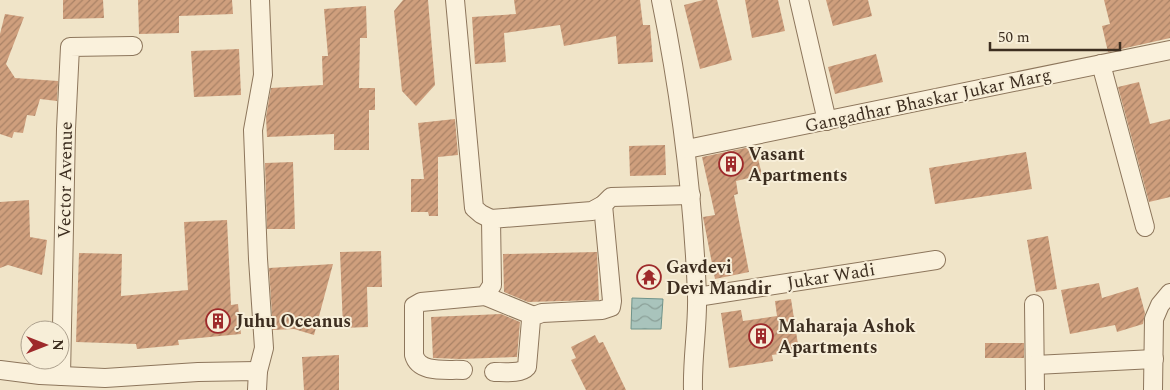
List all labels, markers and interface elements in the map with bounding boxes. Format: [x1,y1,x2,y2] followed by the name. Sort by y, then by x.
[990,20,1120,52] scale bar
[998,26,1030,49] text: 50 m
[802,61,1054,140] street label: Gangadhar Bhaskar Jukar Marg
[51,121,80,239] street label: Vector Avenue
[748,141,848,189] place label: Vasant Apartments
[718,151,744,177] building icon: Vasant Apartments
[666,254,772,302] place label: Gavdevi Devi Mandir
[785,256,877,297] street label: Jukar Wadi
[636,264,662,290] temple icon: Gavdevi Devi Mandir
[205,308,231,334] building icon: Juhu Oceanus
[236,308,351,335] place label: Juhu Oceanus
[778,313,916,361] place label: Maharaja Ashok Apartments
[20,320,70,370] north arrow
[748,323,774,349] building icon: Maharaja Ashok Apartments
[47,339,68,351] text: N

